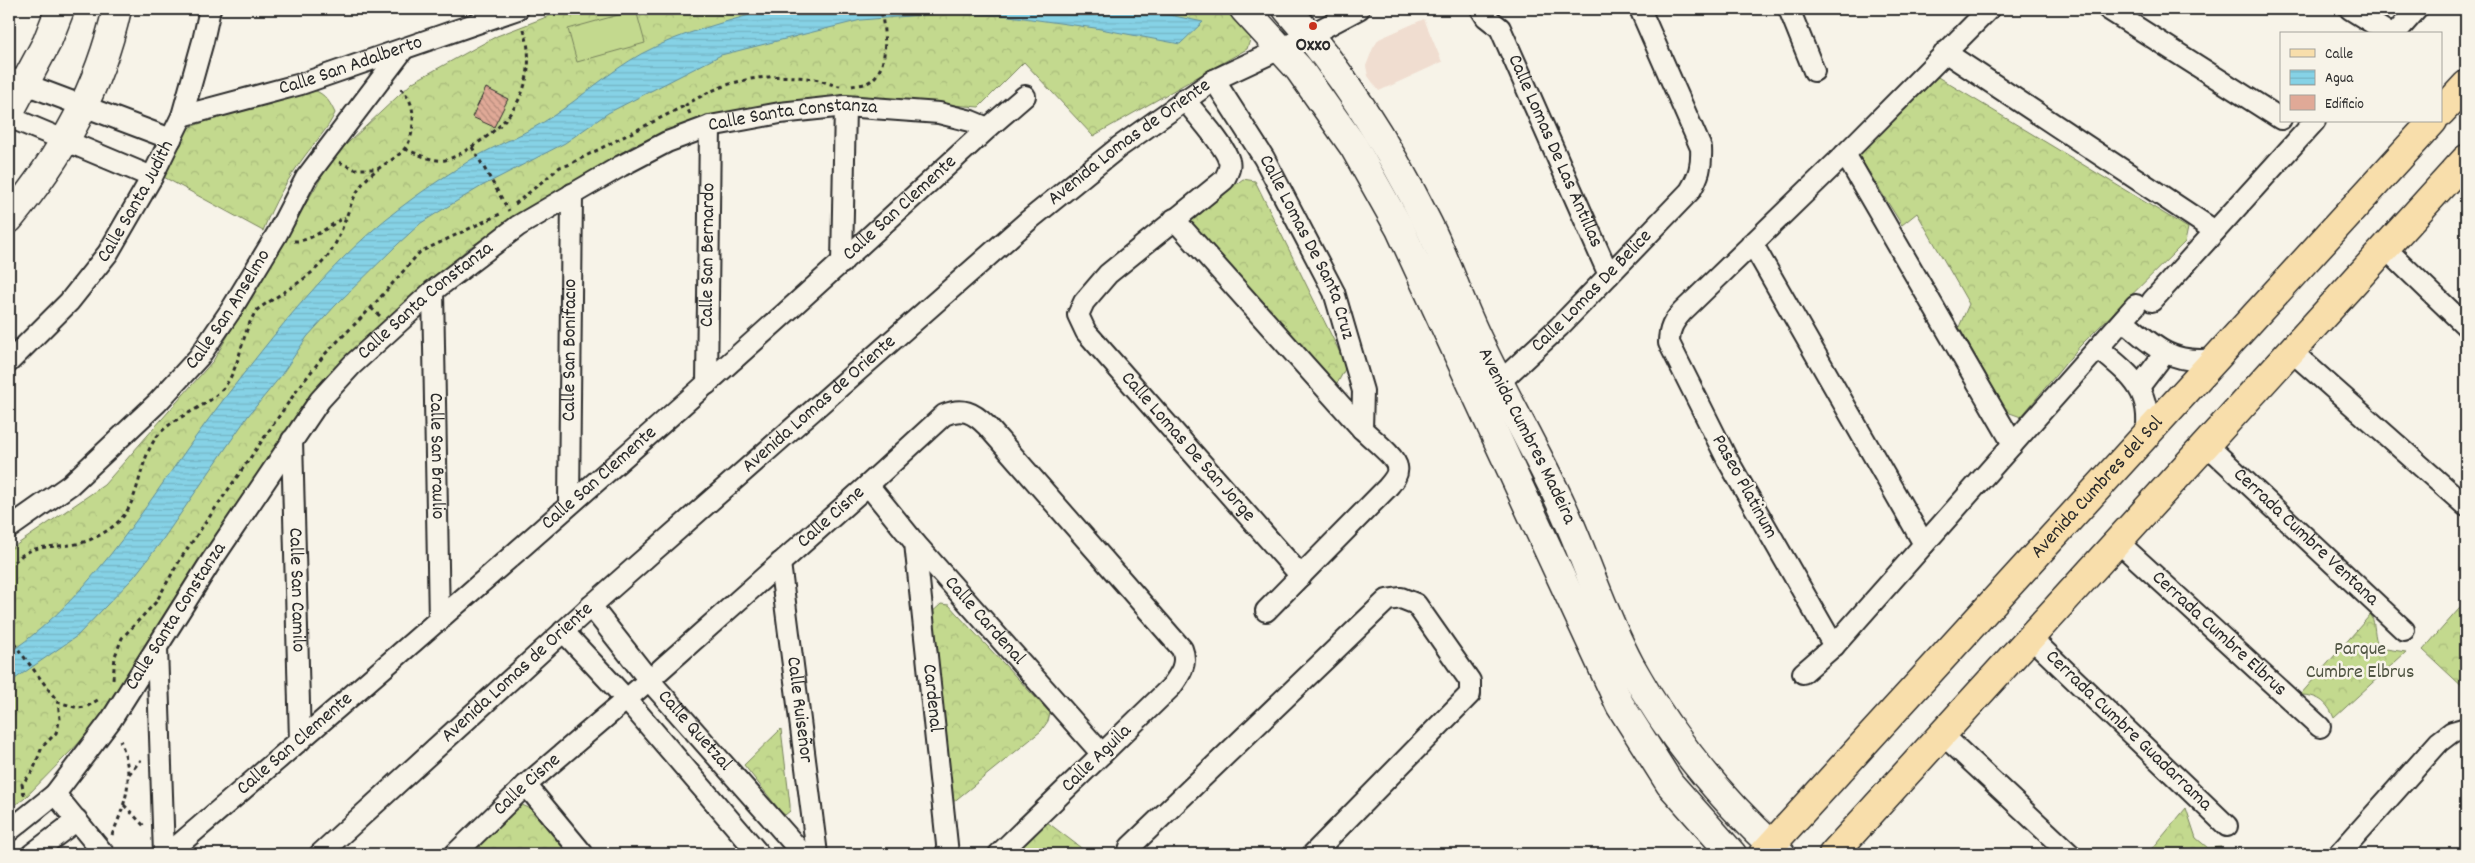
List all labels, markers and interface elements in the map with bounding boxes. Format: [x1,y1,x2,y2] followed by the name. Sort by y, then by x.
[1307,20,1319,32] marker: Oxxo
[276,29,426,103] street label: Calle San Adalberto
[1295,32,1331,60] place label: Oxxo
[2280,32,2442,122] legend
[2325,44,2354,66] text: Calle
[1500,50,1609,252] street label: Calle Lomas De Las Antillas
[2325,68,2354,90] text: Agua
[1042,72,1217,213] street label: Avenida Lomas de Oriente
[706,92,879,140] street label: Calle Santa Constanza
[2325,94,2364,116] text: Edificio
[91,136,182,269] street label: Calle Santa Judith
[837,149,964,268] street label: Calle San Clemente
[1251,150,1361,343] street label: Calle Lomas De Santa Cruz
[694,183,723,327] street label: Calle San Bernardo
[1525,224,1659,360] street label: Calle Lomas De Belice
[352,235,500,367] street label: Calle Santa Constanza
[179,244,278,377] street label: Calle San Anselmo
[556,278,585,421] street label: Calle San Bonifacio
[736,329,903,480] street label: Avenida Lomas de Oriente
[1470,343,1583,529] street label: Avenida Cumbres Madeira
[1113,366,1262,529] street label: Calle Lomas De San Jorge
[421,392,451,520] street label: Calle San Braulio
[2025,410,2170,565] street label: Avenida Cumbres del Sol
[536,420,664,537] street label: Calle San Clemente
[1704,430,1784,544] street label: Paseo Platinum
[2226,462,2385,613] street label: Cerrada Cumbre Ventana
[791,480,872,555] street label: Calle Cisne
[280,527,312,653] street label: Calle San Camilo
[119,537,234,696] street label: Calle Santa Constanza
[2145,565,2293,704] street label: Cerrada Cumbre Elbrus
[937,570,1031,672] street label: Calle Cardenal
[435,596,600,750] street label: Avenida Lomas de Oriente
[2306,636,2414,687] park label: Parque Cumbre Elbrus
[2038,644,2218,819] street label: Cerrada Cumbre Guadarrama
[778,655,819,765] street label: Calle Ruiseñor
[914,663,949,734] street label: Cardenal
[650,684,738,778] street label: Calle Quetzal
[231,686,360,803] street label: Calle San Clemente
[1056,718,1139,800] street label: Calle Aguila
[487,747,567,823] street label: Calle Cisne

